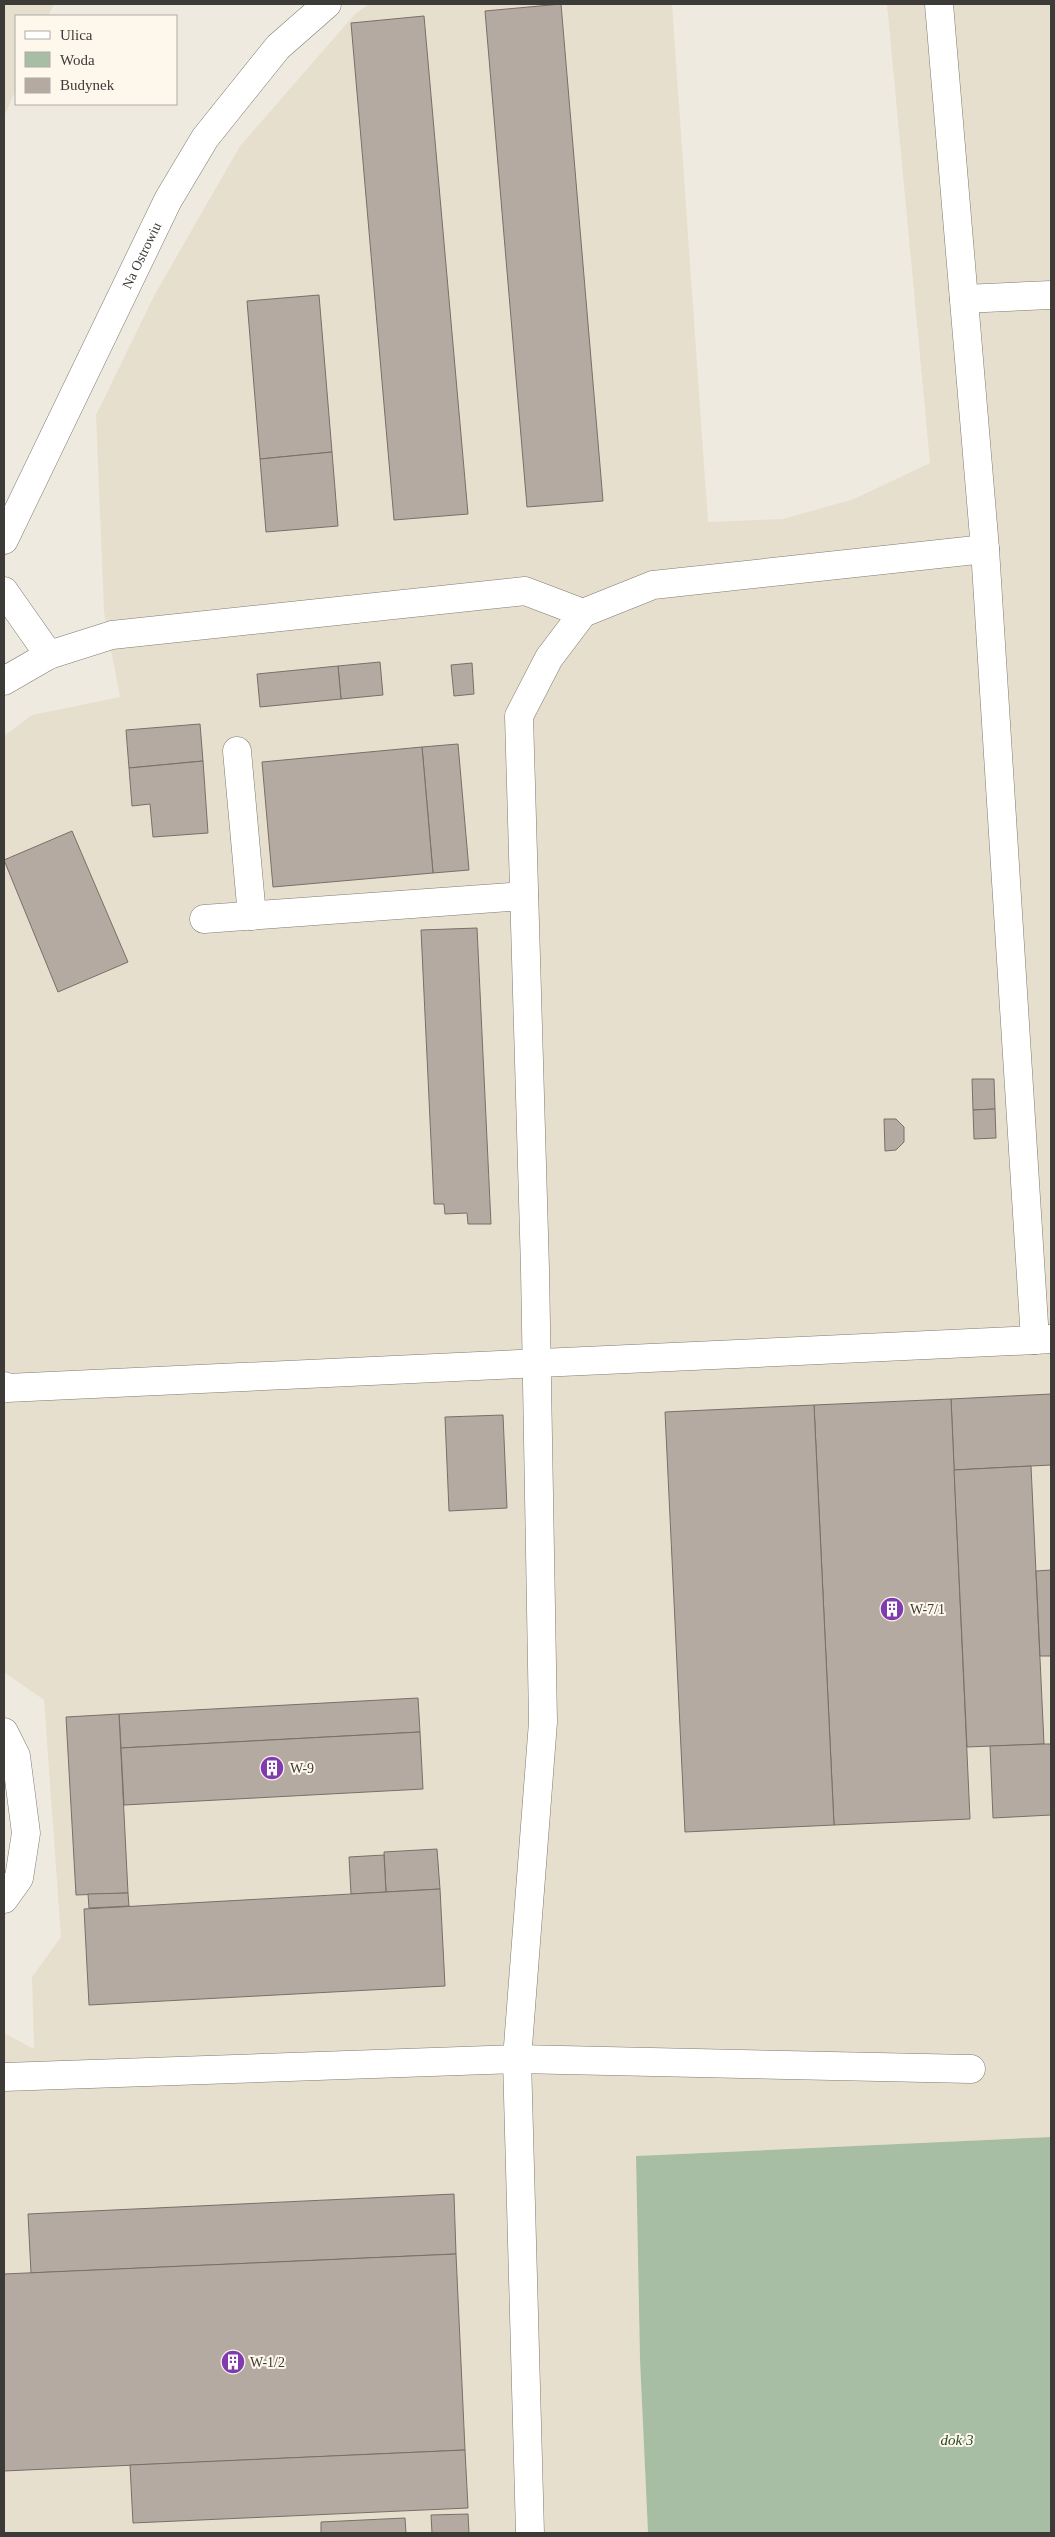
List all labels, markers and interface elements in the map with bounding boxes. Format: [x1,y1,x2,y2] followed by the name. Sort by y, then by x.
[15,15,178,105] legend
[60,27,93,43] text: Ulica
[60,52,95,68] text: Woda
[60,77,115,93] text: Budynek
[119,220,164,291] street label: Na Ostrowiu
[879,1596,905,1622] building icon: W-7/1
[910,1602,945,1617] place label: W-7/1
[259,1755,285,1781] building icon: W-9
[290,1761,314,1776] place label: W-9
[220,2349,246,2375] building icon: W-1/2
[250,2355,285,2370] place label: W-1/2
[941,2432,973,2448] water label: dok 3

